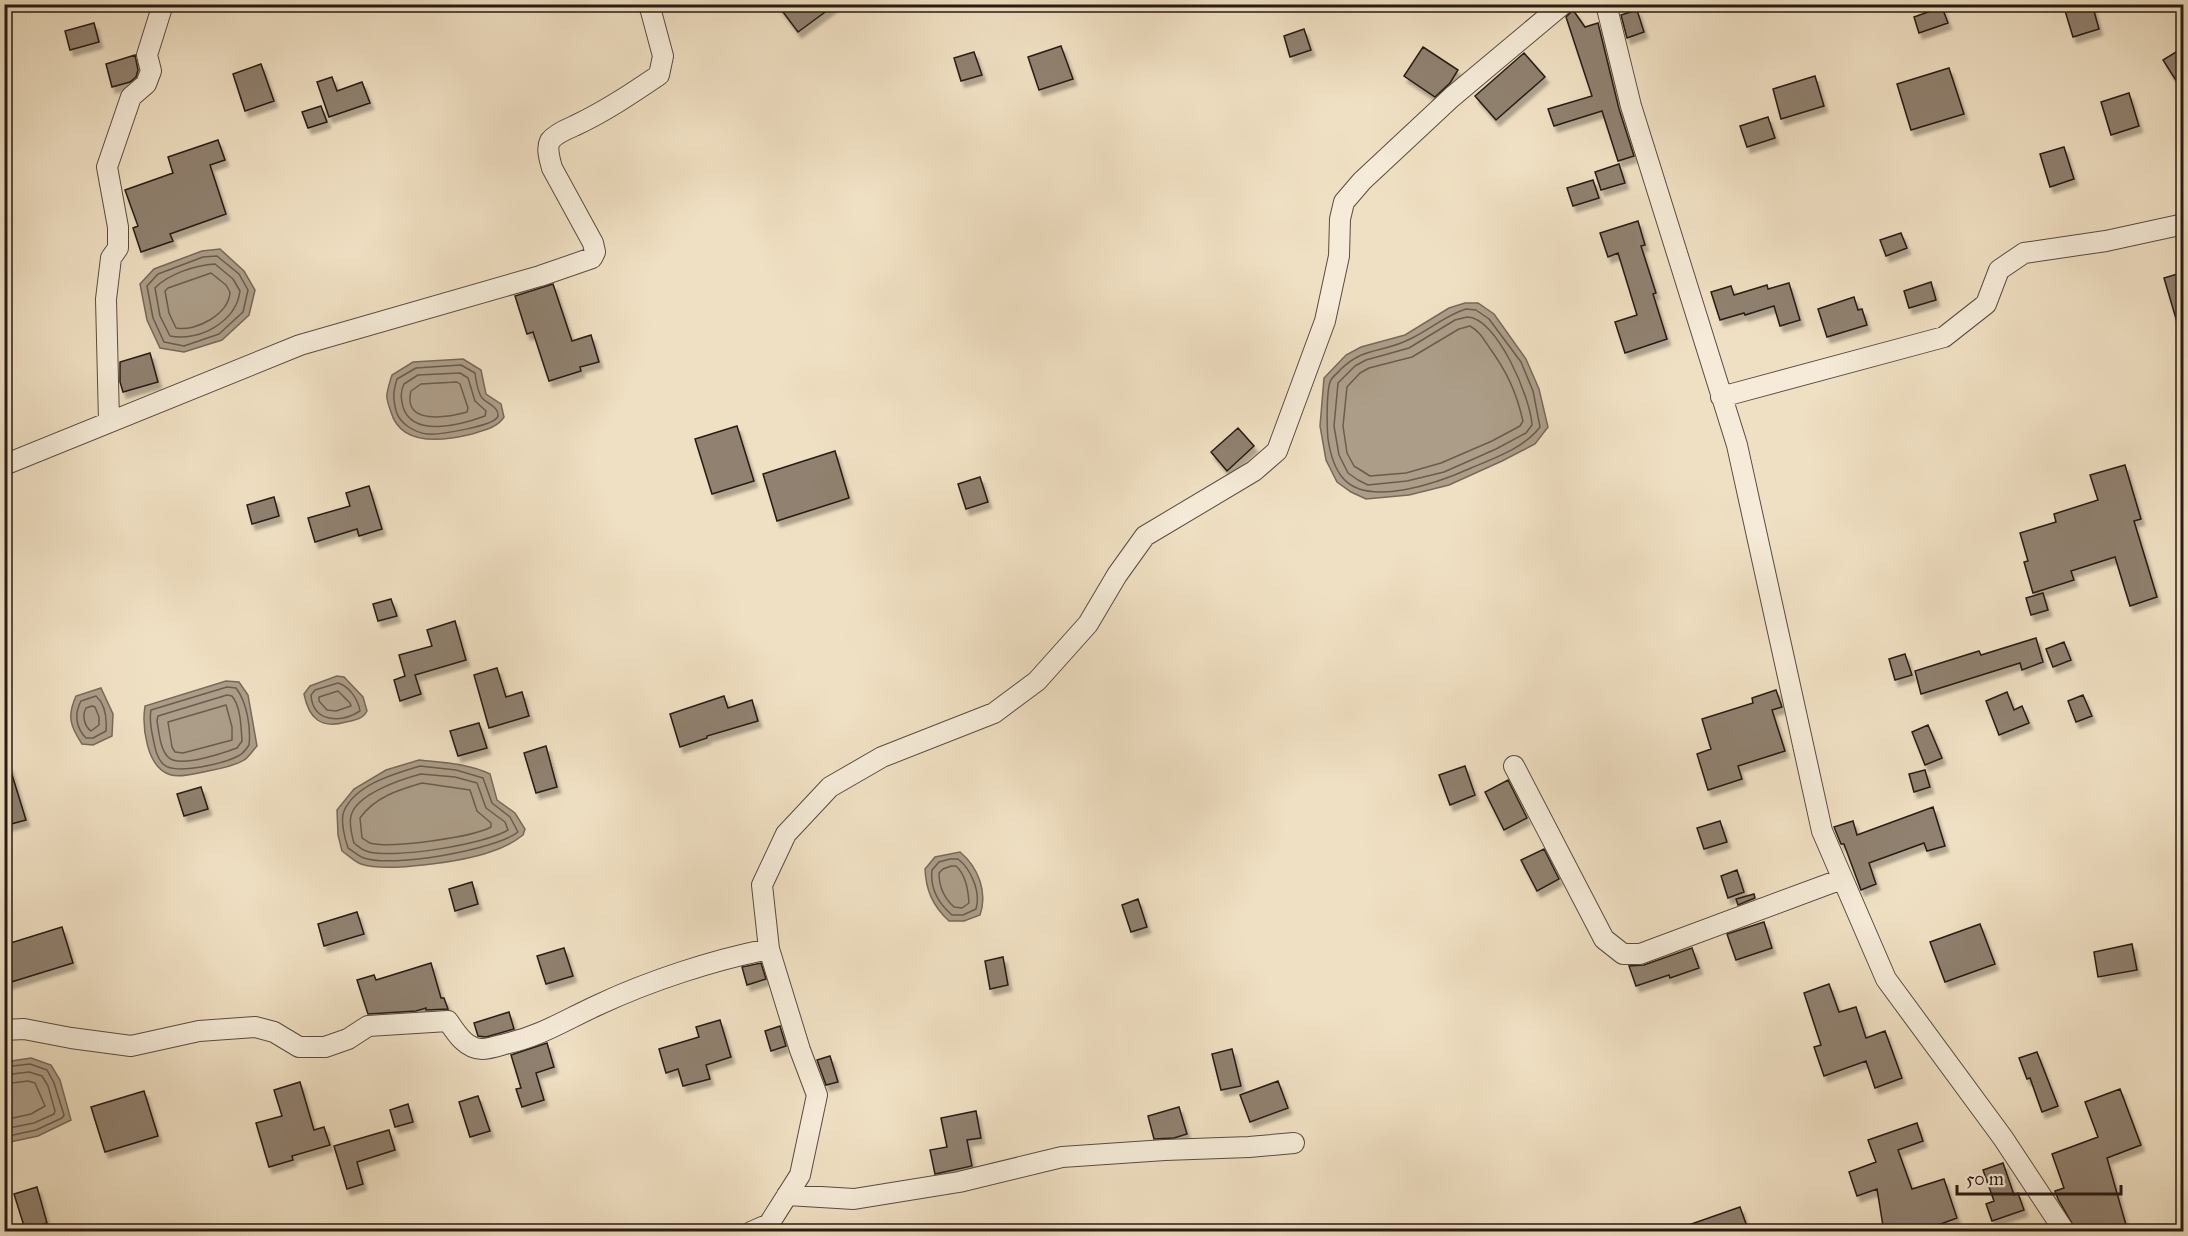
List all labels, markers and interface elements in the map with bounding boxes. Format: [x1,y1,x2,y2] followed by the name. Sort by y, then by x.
[1957,1158,2120,1196] scale bar
[1966,1168,2004,1190] text: 50 m

